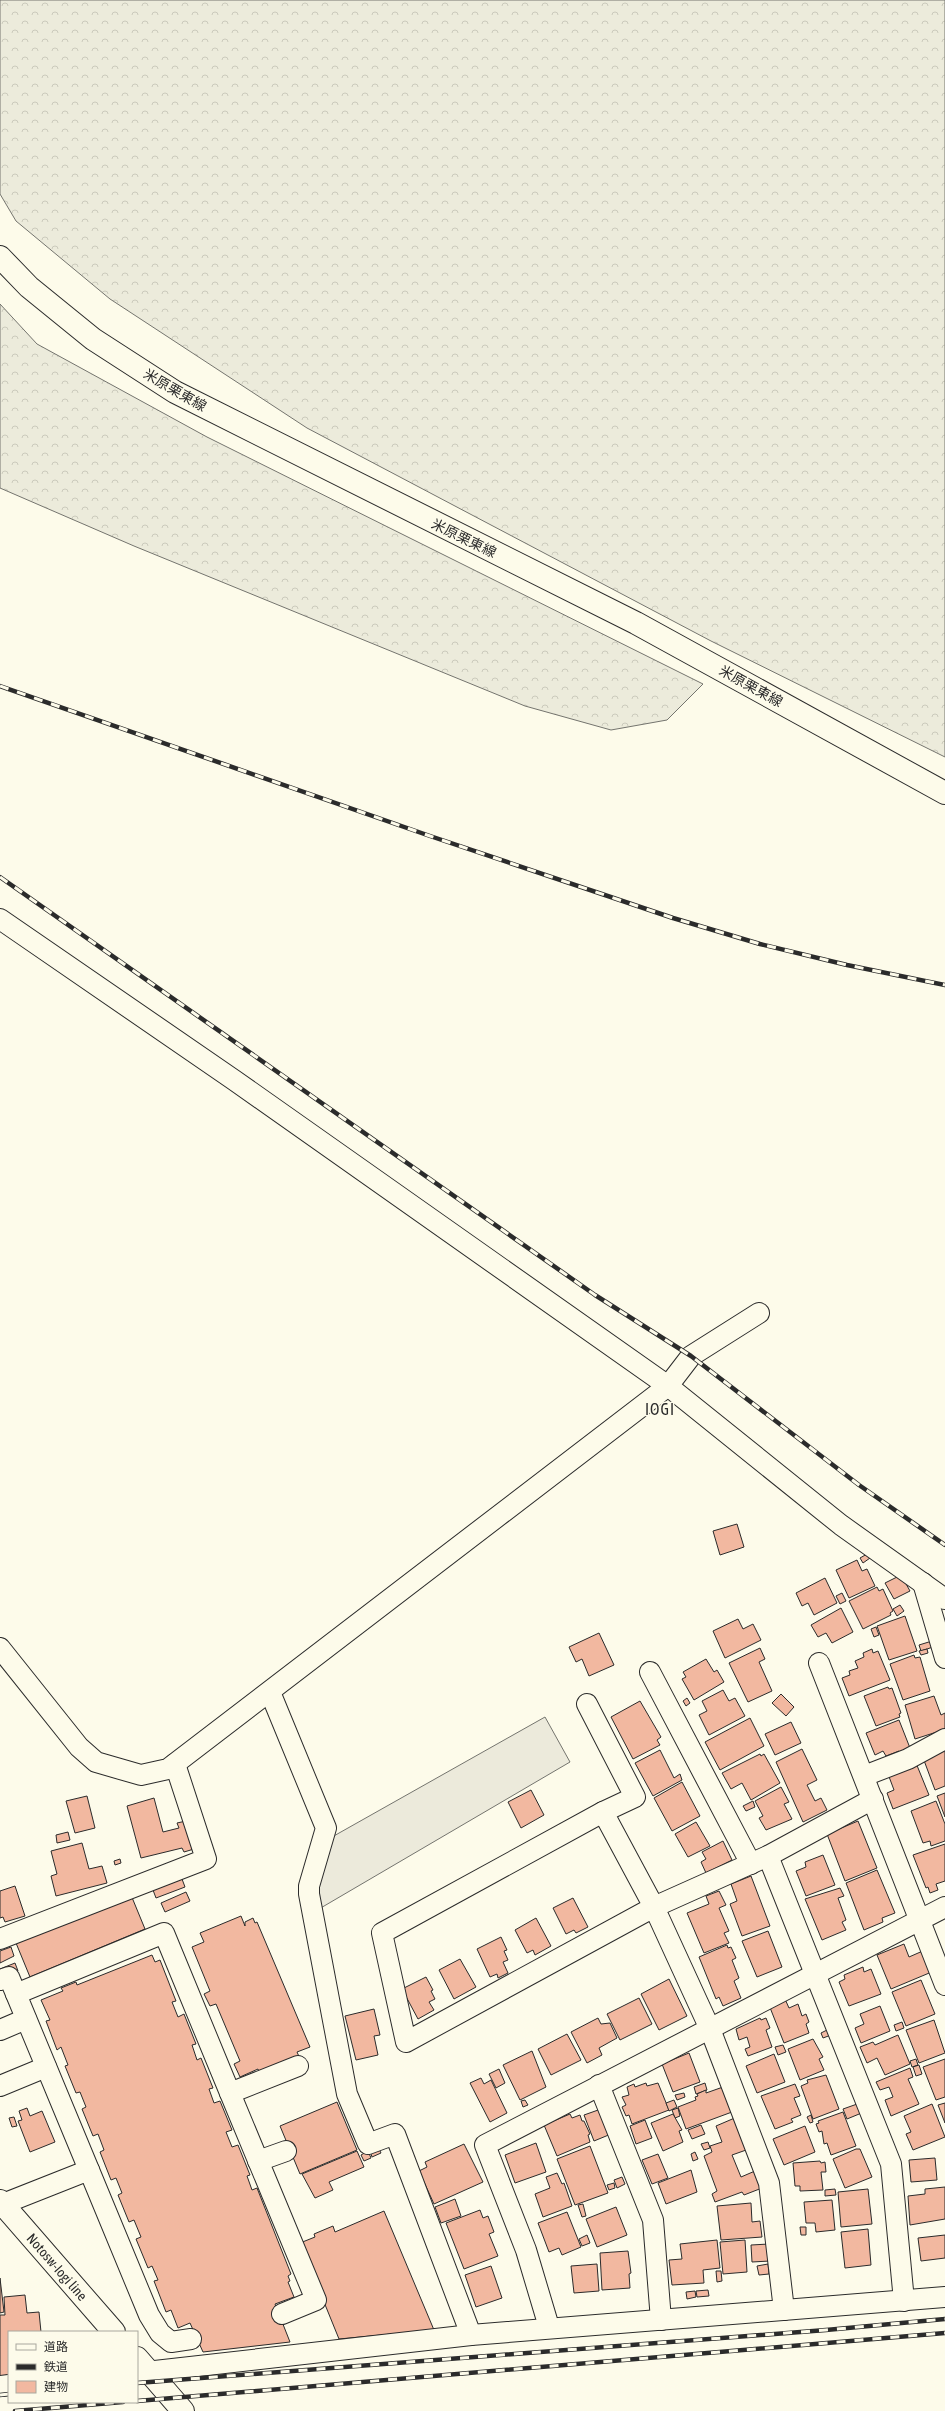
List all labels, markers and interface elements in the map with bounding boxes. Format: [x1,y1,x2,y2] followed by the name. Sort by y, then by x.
[141,366,209,414] street label: 米原栗東線
[429,515,499,561] street label: 米原栗東線
[717,662,785,710] street label: 米原栗東線
[645,1400,675,1418] district label: IOGI
[24,2230,90,2304] street label: Notosw-Iogi line
[8,2331,138,2403] legend
[44,2340,68,2354] text: 道路
[44,2360,68,2374] text: 鉄道
[44,2380,68,2394] text: 建物

